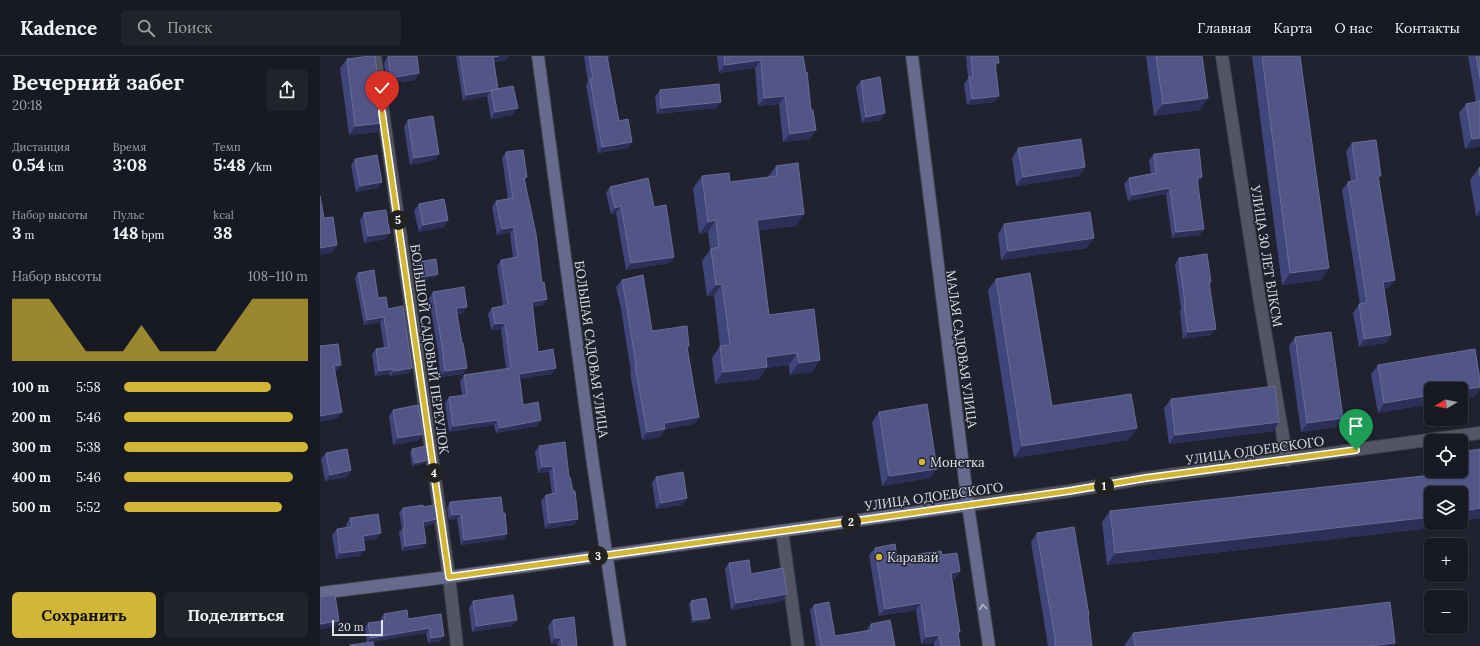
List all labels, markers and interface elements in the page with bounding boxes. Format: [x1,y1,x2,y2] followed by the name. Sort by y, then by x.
[121,10,401,46] search box
[20,16,97,40] text: Kadence
[135,17,157,39] icon: search
[167,18,212,37] text: Поиск
[1197,19,1251,37] text: Главная
[1273,19,1313,37] text: Карта
[1335,19,1373,37] text: О нас
[1395,19,1460,37] text: Контакты
[12,68,184,96] text: Вечерний забег
[266,69,308,111] button: share
[365,71,399,112] pin
[371,77,393,99] icon: check
[12,97,42,114] text: 20:18
[12,140,70,154] text: Дистанция
[113,140,146,154] text: Время
[213,140,241,154] text: Темп
[12,154,45,176] text: 0.54
[113,154,147,176] text: 3:08
[213,154,246,176] text: 5:48
[45,160,64,174] text: km
[246,160,272,174] text: /km
[1247,183,1286,328] street label: УЛИЦА 30 ЛЕТ ВЛКСМ
[12,208,88,222] text: Набор высоты
[113,208,145,222] text: Пульс
[213,208,234,222] text: kcal
[388,210,408,230] pin: 5
[395,213,401,227] text: 5
[12,222,22,244] text: 3
[113,222,139,244] text: 148
[213,222,233,244] text: 38
[22,228,34,242] text: m
[139,228,164,242] text: bpm
[406,243,453,455] street label: БОЛЬШОЙ САДОВЫЙ ПЕРЕУЛОК
[571,259,612,440] street label: БОЛЬШАЯ САДОВАЯ УЛИЦА
[12,268,102,285] text: Набор высоты
[248,268,308,285] text: 108–110 m
[942,269,981,430] street label: МАЛАЯ САДОВАЯ УЛИЦА
[12,379,49,396] text: 100 m
[76,379,101,396] text: 5:58
[1424,382,1468,426] north arrow
[1424,382,1468,634] map controls
[12,409,51,426] text: 200 m
[76,409,101,426] text: 5:46
[1339,409,1373,450] pin
[1345,415,1367,437] icon: arrive
[1184,432,1325,469] street label: УЛИЦА ОДОЕВСКОГО
[1424,434,1468,478] button: locate
[12,439,51,456] text: 300 m
[76,439,101,456] text: 5:38
[930,454,985,471] place label: Монетка
[917,457,927,467] marker: Монетка
[424,463,444,483] pin: 4
[431,466,437,480] text: 4
[12,469,51,486] text: 400 m
[76,469,101,486] text: 5:46
[1094,476,1114,496] pin: 1
[863,478,1004,515] street label: УЛИЦА ОДОЕВСКОГО
[1102,479,1106,493] text: 1
[1424,486,1468,530] button: layers
[12,499,51,516] text: 500 m
[76,499,100,516] text: 5:52
[841,512,861,532] pin: 2
[848,515,854,529] text: 2
[1424,538,1468,582] button: +
[588,546,608,566] pin: 3
[595,549,601,563] text: 3
[887,549,939,566] place label: Каравай
[874,552,884,562] marker: Каравай
[1424,590,1468,634] button: −
[12,592,156,638] button: Сохранить
[164,592,308,638] button: Поделиться
[979,604,988,610] one-way arrow
[332,618,383,637] scale bar
[338,620,363,634] text: 20 m

